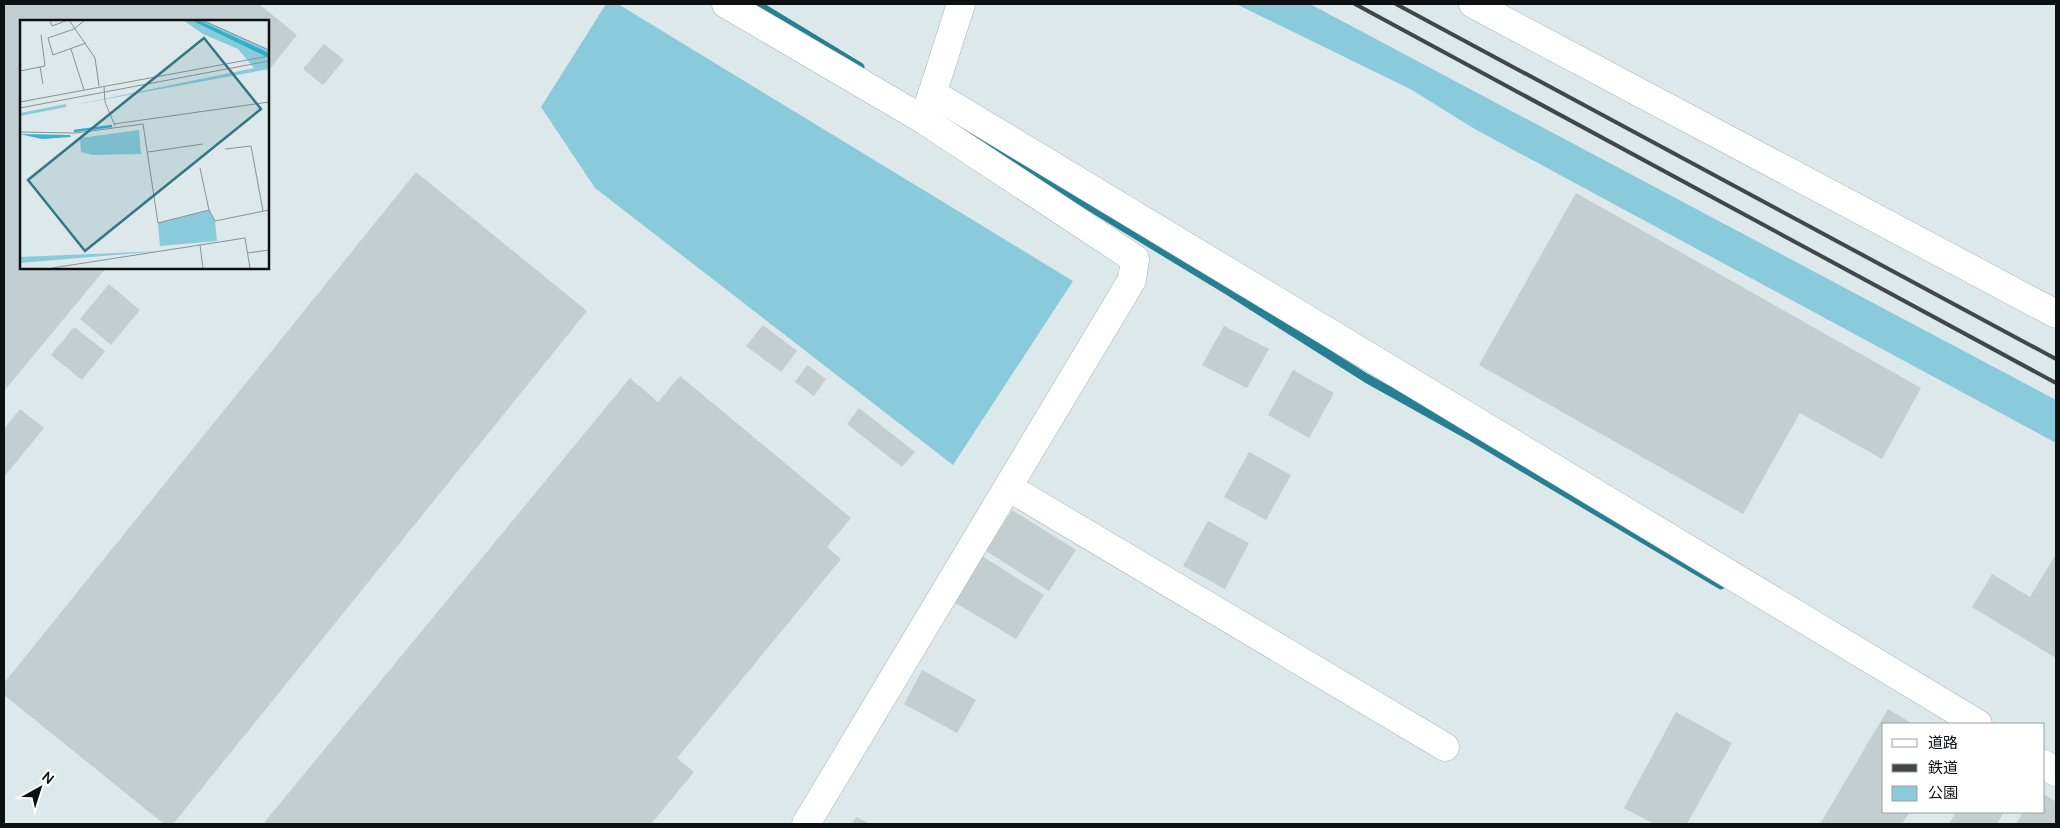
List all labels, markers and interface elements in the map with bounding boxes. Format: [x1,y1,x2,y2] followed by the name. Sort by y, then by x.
[20,20,269,269] inset map
[1882,723,2045,813] legend
[1928,732,1958,753] text: 道路
[1928,757,1958,778] text: 鉄道
[15,763,65,813] north arrow
[39,767,58,788] text: N
[1928,782,1958,803] text: 公園

